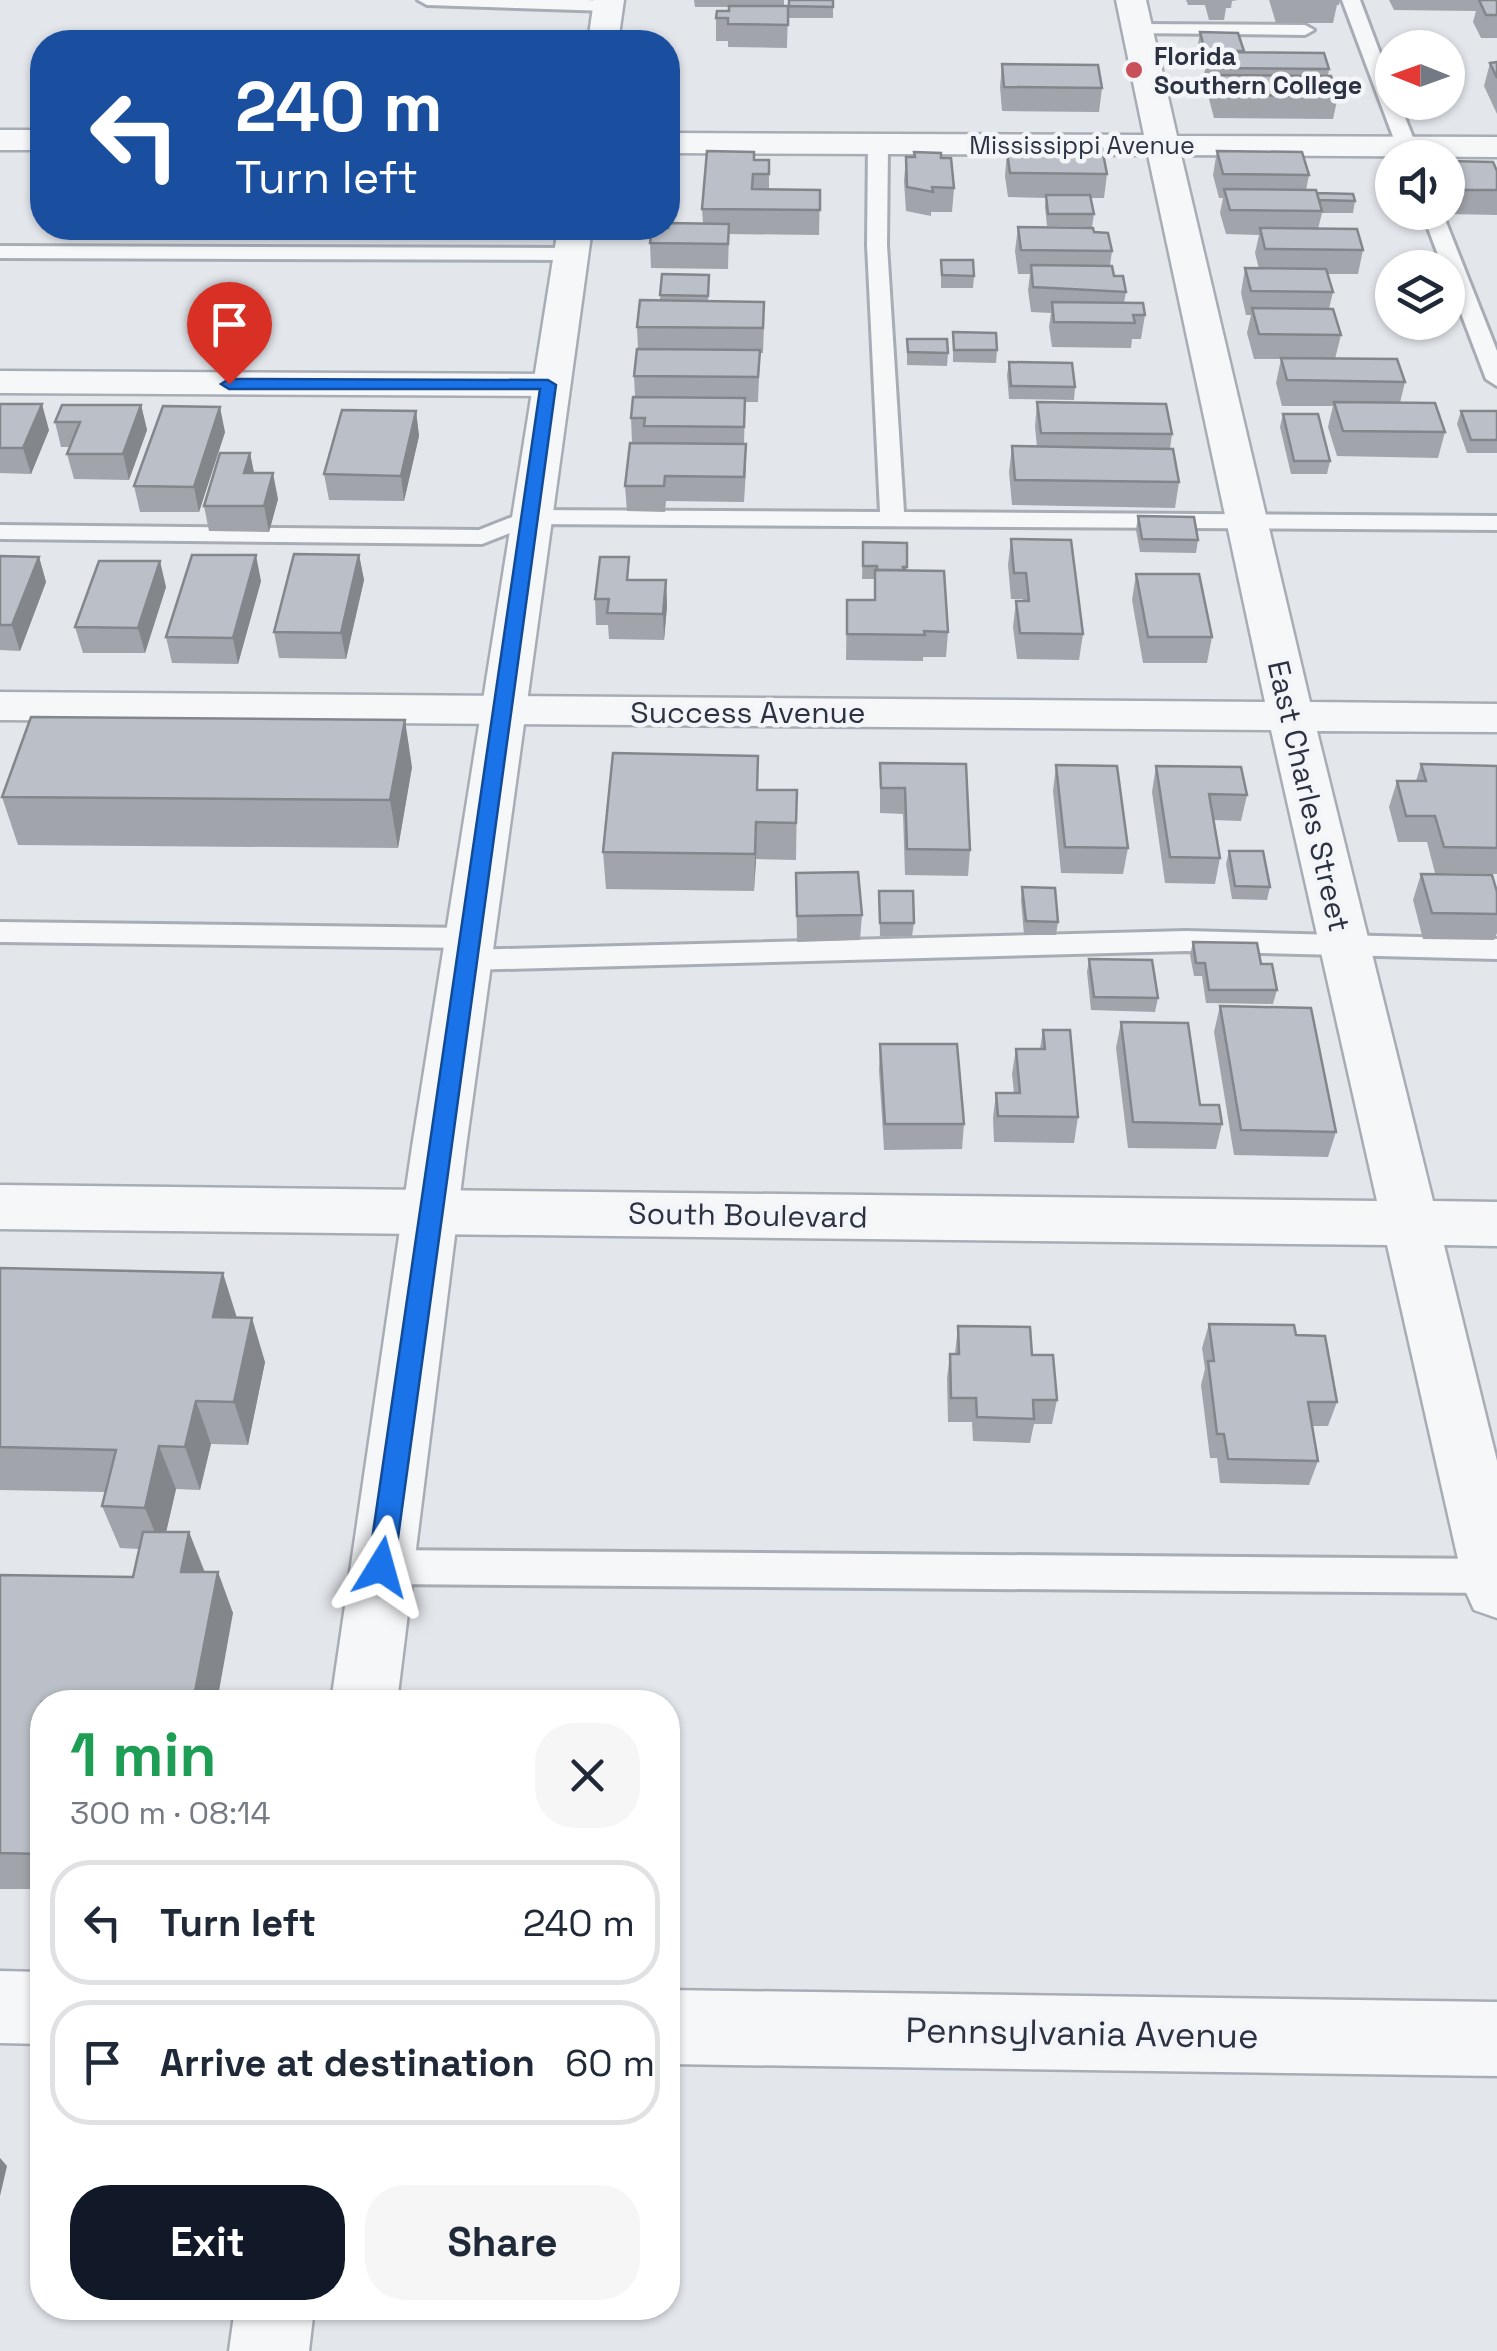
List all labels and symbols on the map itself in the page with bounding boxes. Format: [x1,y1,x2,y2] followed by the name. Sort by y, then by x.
[1375,30,1465,120] north arrow
[1154,40,1362,101] place label: Florida Southern College
[1123,59,1145,81] marker: Florida Southern College
[969,129,1195,161] street label: Mississippi Avenue
[187,282,272,385] pin
[1259,656,1359,936] street label: East Charles Street
[630,693,866,732] street label: Success Avenue
[628,1193,868,1237] street label: South Boulevard
[329,1515,433,1619] position arrow
[905,2008,1259,2058] street label: Pennsylvania Avenue

